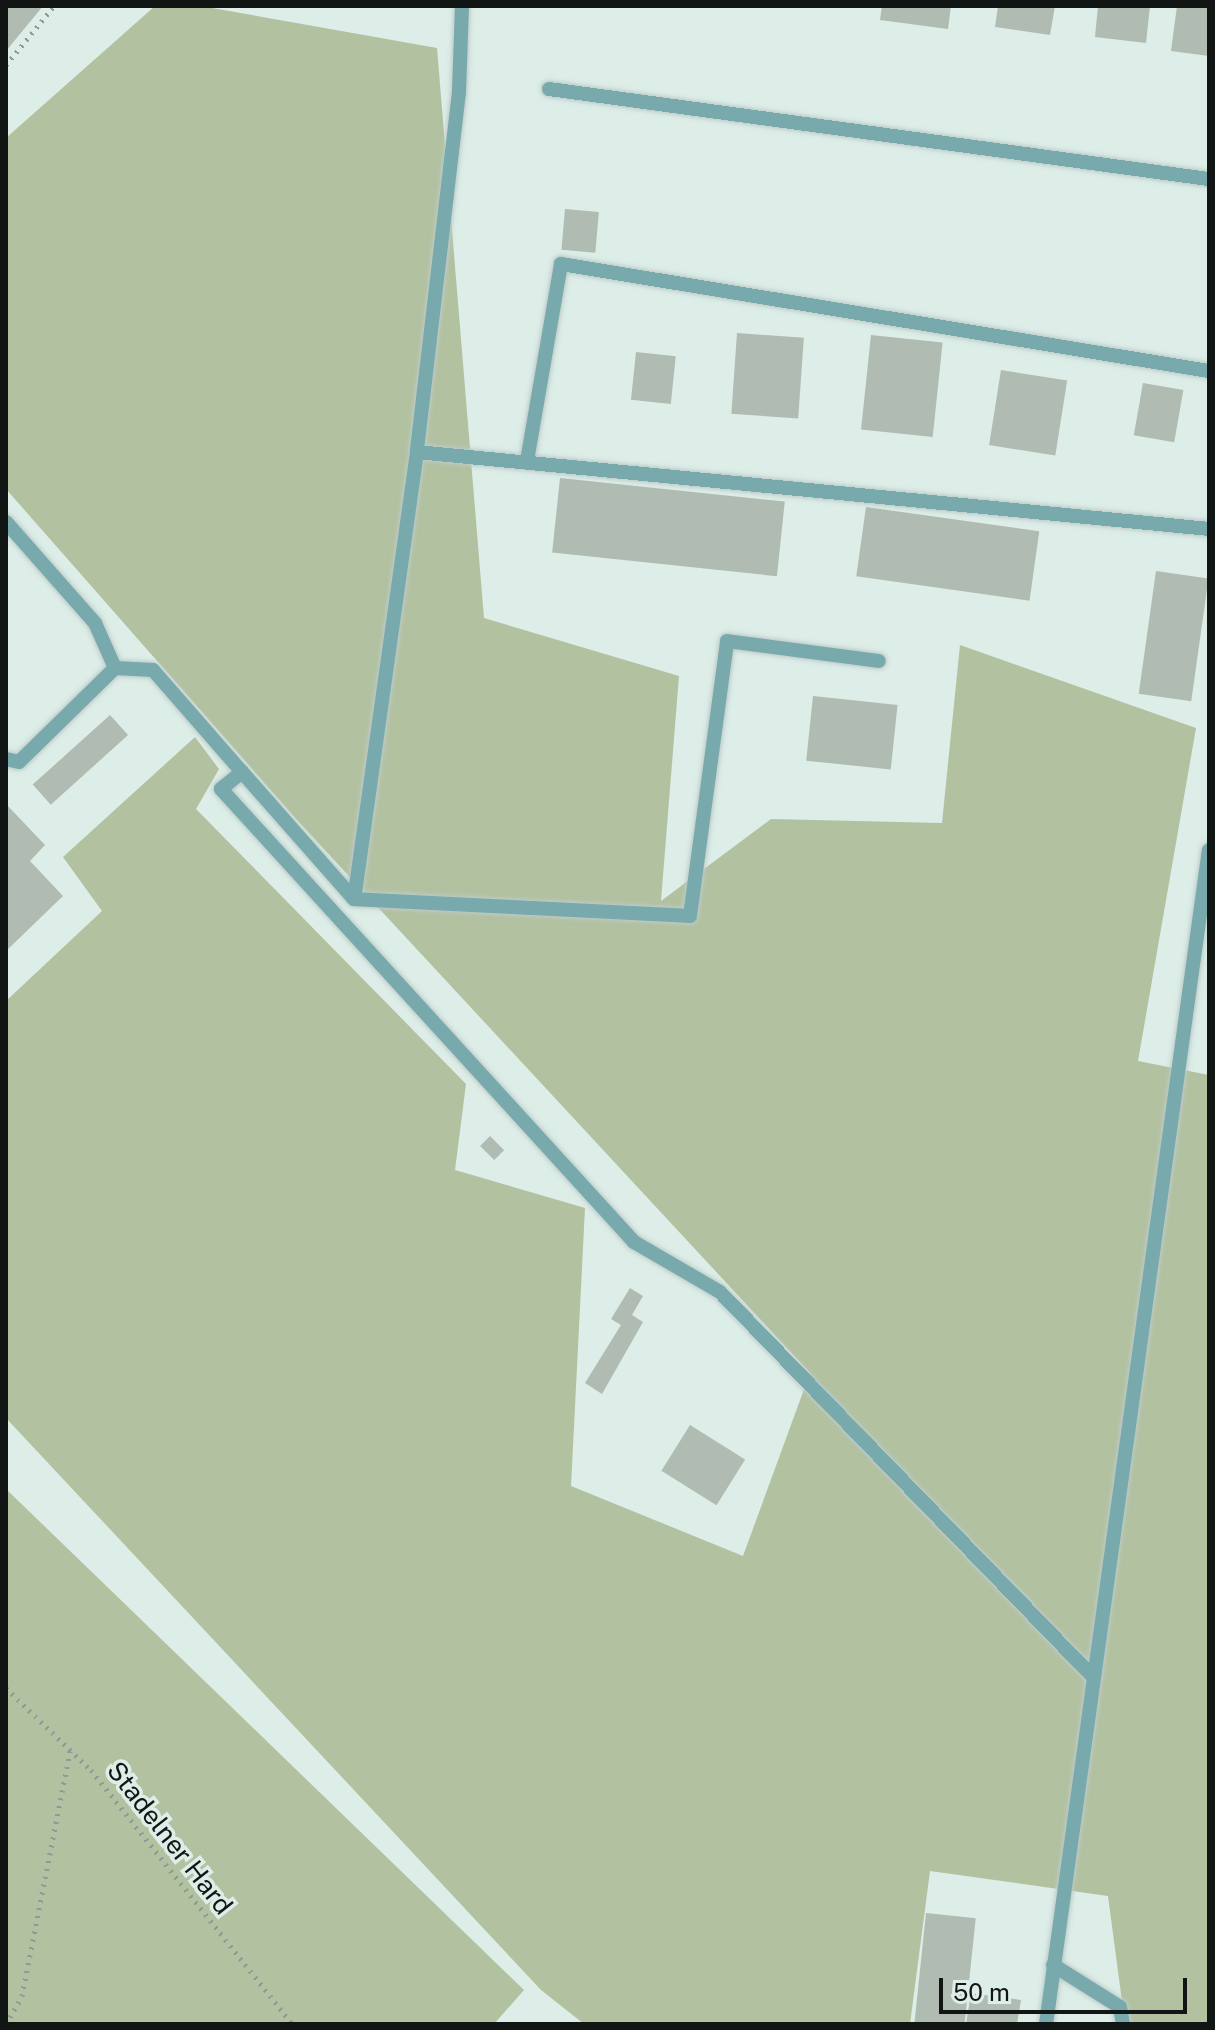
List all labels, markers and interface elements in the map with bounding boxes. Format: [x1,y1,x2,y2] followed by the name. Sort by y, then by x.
[101,1755,239,1921] street label: Stadelner Hard
[943,1962,1191,2012] scale bar
[953,1978,1010,2006] text: 50 m

